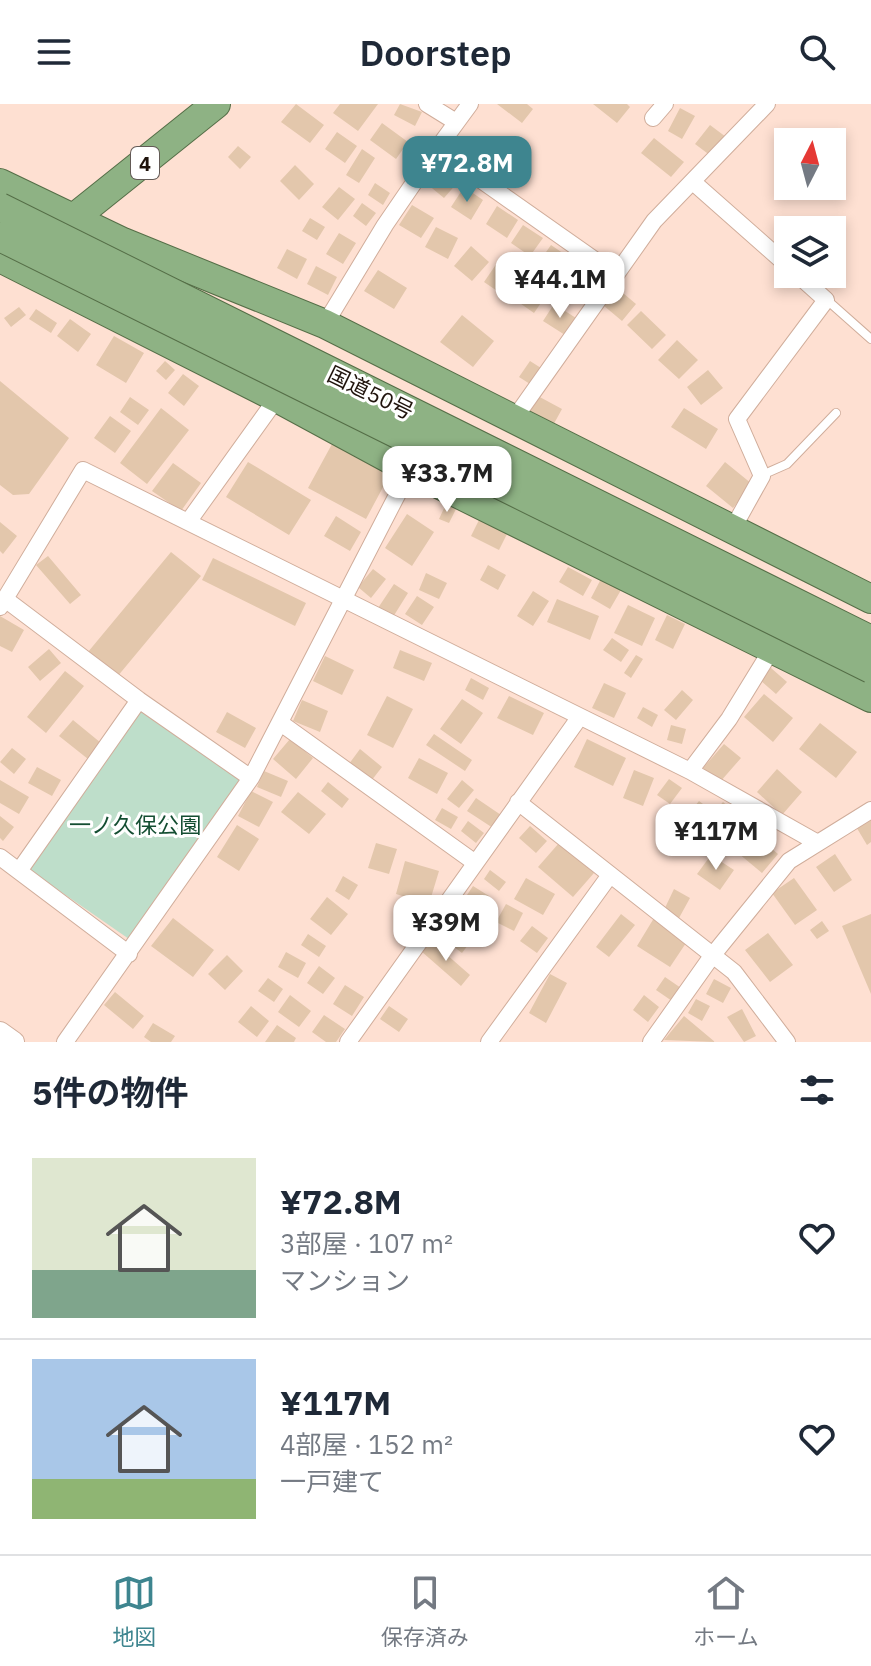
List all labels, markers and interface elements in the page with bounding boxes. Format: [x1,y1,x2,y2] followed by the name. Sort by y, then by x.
[359,29,512,76] text: Doorstep
[32,30,76,74] icon: menu
[795,30,839,74] icon: search
[774,128,846,200] north arrow
[774,128,846,288] map controls
[402,136,532,204] pin: ¥72.8M
[420,145,514,179] text: ¥72.8M
[131,147,159,179] road number: 4
[774,216,846,288] button: layers
[495,252,625,320] pin: ¥44.1M
[513,261,607,295] text: ¥44.1M
[323,359,419,425] street label: 国道50号
[382,446,512,514] pin: ¥33.7M
[400,455,494,489] text: ¥33.7M
[660,804,772,872] pin: ¥117M
[69,810,201,839] park label: 一ノ久保公園
[674,813,759,847] text: ¥117M
[399,895,493,963] pin: ¥39M
[411,904,481,938] text: ¥39M
[795,1068,839,1112] icon: filters
[32,1070,188,1114] text: 5件の物件
[280,1179,402,1223] text: ¥72.8M
[96,1190,192,1286] icon: home
[795,1216,839,1260] icon: heart
[280,1226,453,1260] text: 3部屋 · 107 m²
[280,1263,410,1297] text: マンション
[280,1380,391,1424] text: ¥117M
[96,1391,192,1487] icon: home
[795,1417,839,1461] icon: heart
[280,1427,453,1461] text: 4部屋 · 152 m²
[280,1464,384,1498] text: 一戸建て
[112,1571,156,1651] tab: 地図
[381,1571,469,1651] tab: 保存済み
[693,1571,759,1651] tab: ホーム

